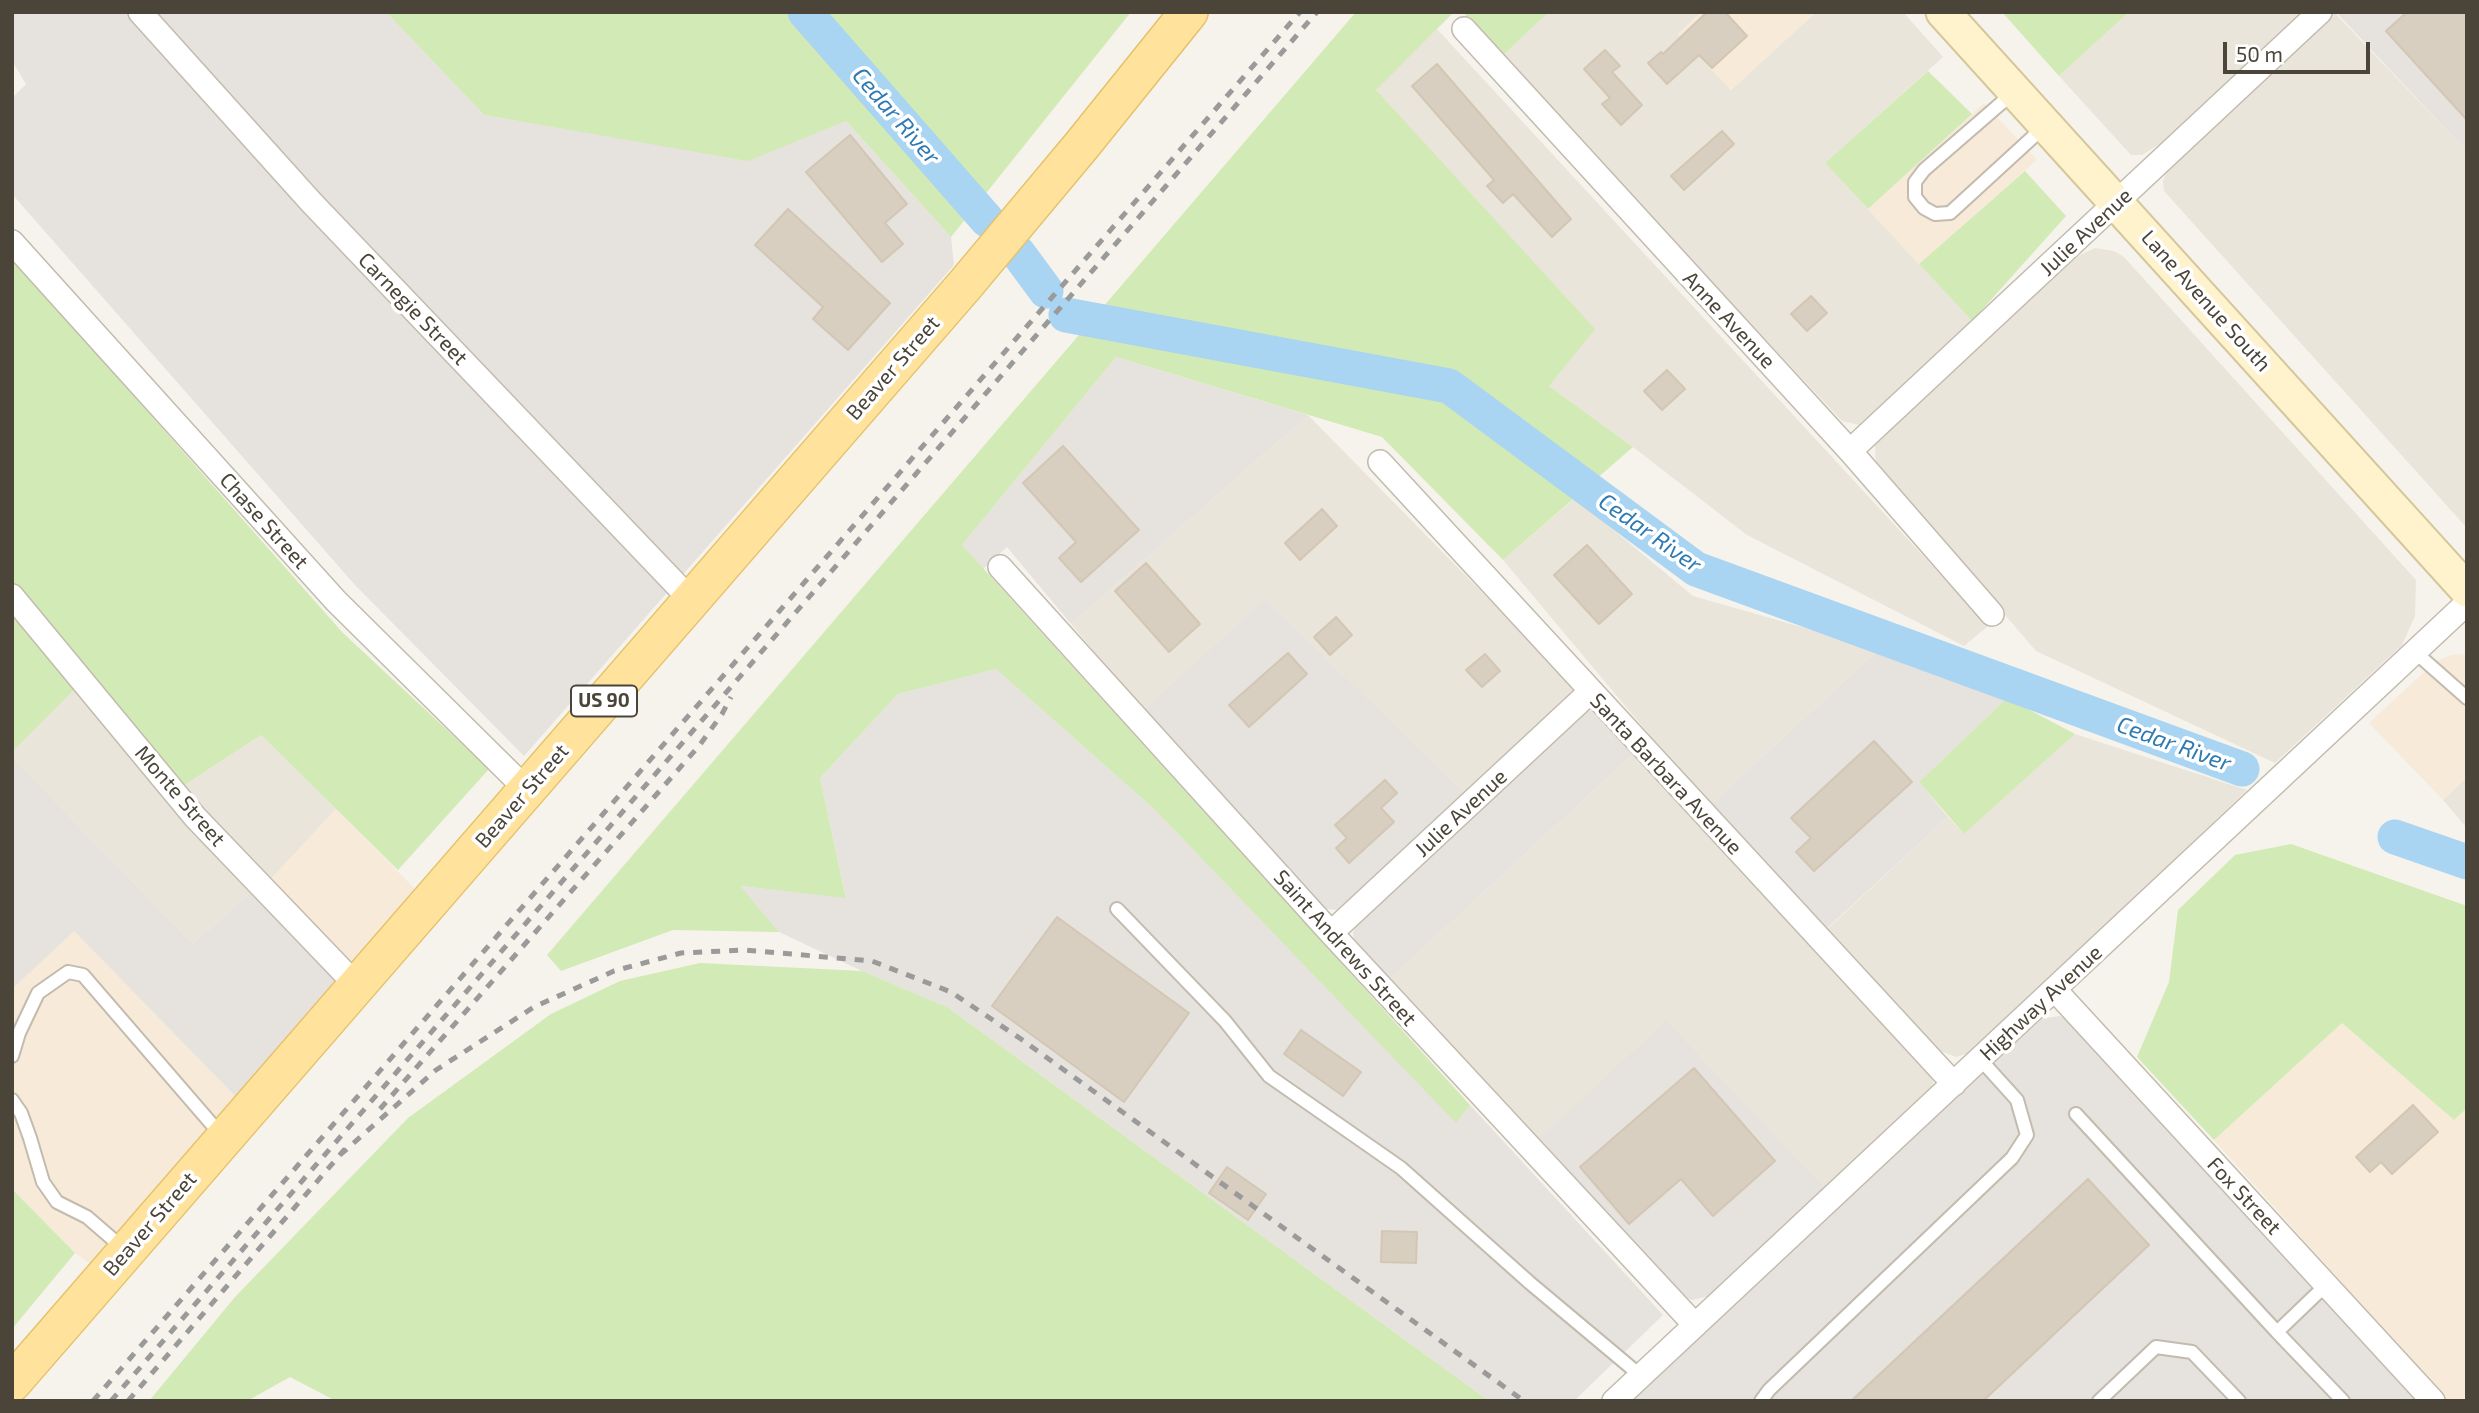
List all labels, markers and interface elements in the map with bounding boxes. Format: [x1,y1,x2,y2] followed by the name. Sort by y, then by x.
[2227,28,2374,72] scale bar
[2236,41,2283,66] text: 50 m
[846,62,946,170] water label: Cedar River
[2035,183,2137,281] street label: Julie Avenue
[2136,225,2276,377] street label: Lane Avenue South
[353,248,473,370] street label: Carnegie Street
[1678,266,1780,374] street label: Anne Avenue
[841,311,945,425] street label: Beaver Street
[214,468,314,574] street label: Chase Street
[1593,487,1707,579] water label: Cedar River
[571,686,637,716] road number: US 90
[1585,688,1747,860] street label: Santa Barbara Avenue
[2113,711,2235,777] water label: Cedar River
[470,739,574,853] street label: Beaver Street
[130,741,230,851] street label: Monte Street
[1410,764,1512,862] street label: Julie Avenue
[1268,865,1422,1031] street label: Saint Andrews Street
[1975,940,2107,1066] street label: Highway Avenue
[2202,1152,2286,1240] street label: Fox Street
[98,1167,202,1281] street label: Beaver Street

